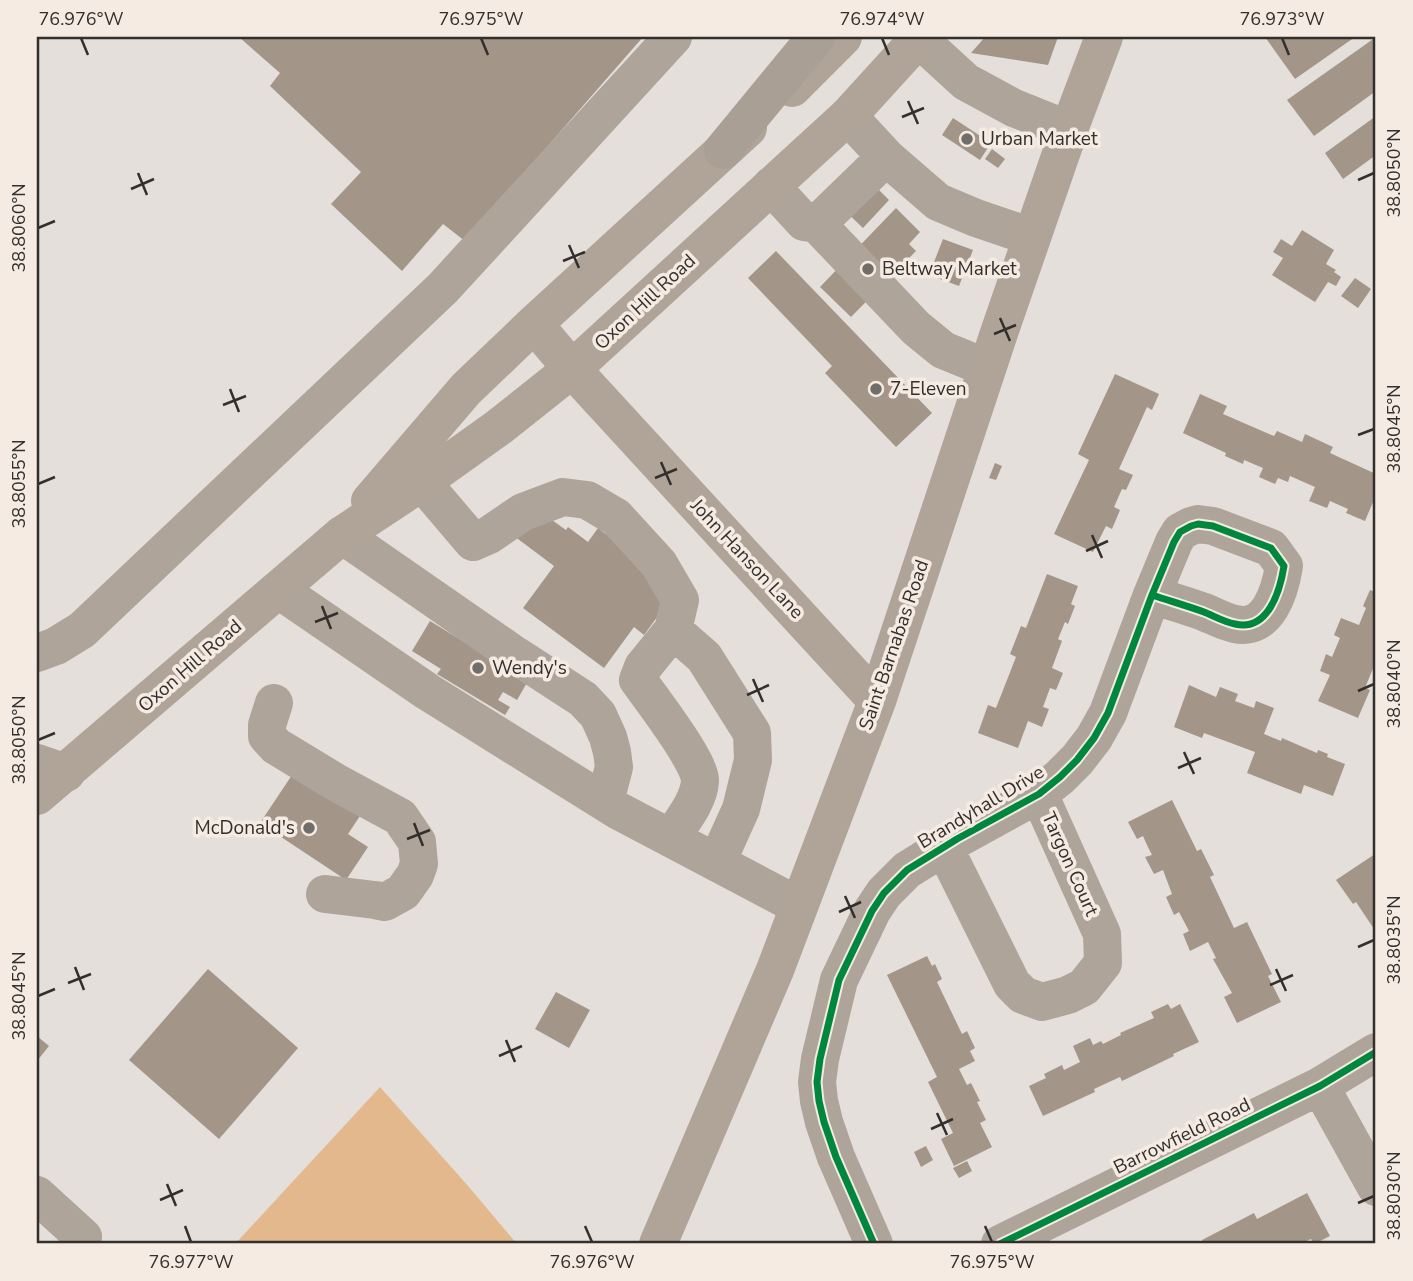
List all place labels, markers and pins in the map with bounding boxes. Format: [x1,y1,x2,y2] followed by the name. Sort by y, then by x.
[981,126,1098,152] place label: Urban Market
[959,131,975,147] marker: Urban Market
[882,256,1017,282] place label: Beltway Market
[860,261,876,277] marker: Beltway Market
[890,376,967,402] place label: 7-Eleven
[868,381,884,397] marker: 7-Eleven
[492,655,567,681] place label: Wendy's
[470,660,486,676] marker: Wendy's
[194,815,295,841] place label: McDonald's
[301,820,317,836] marker: McDonald's

